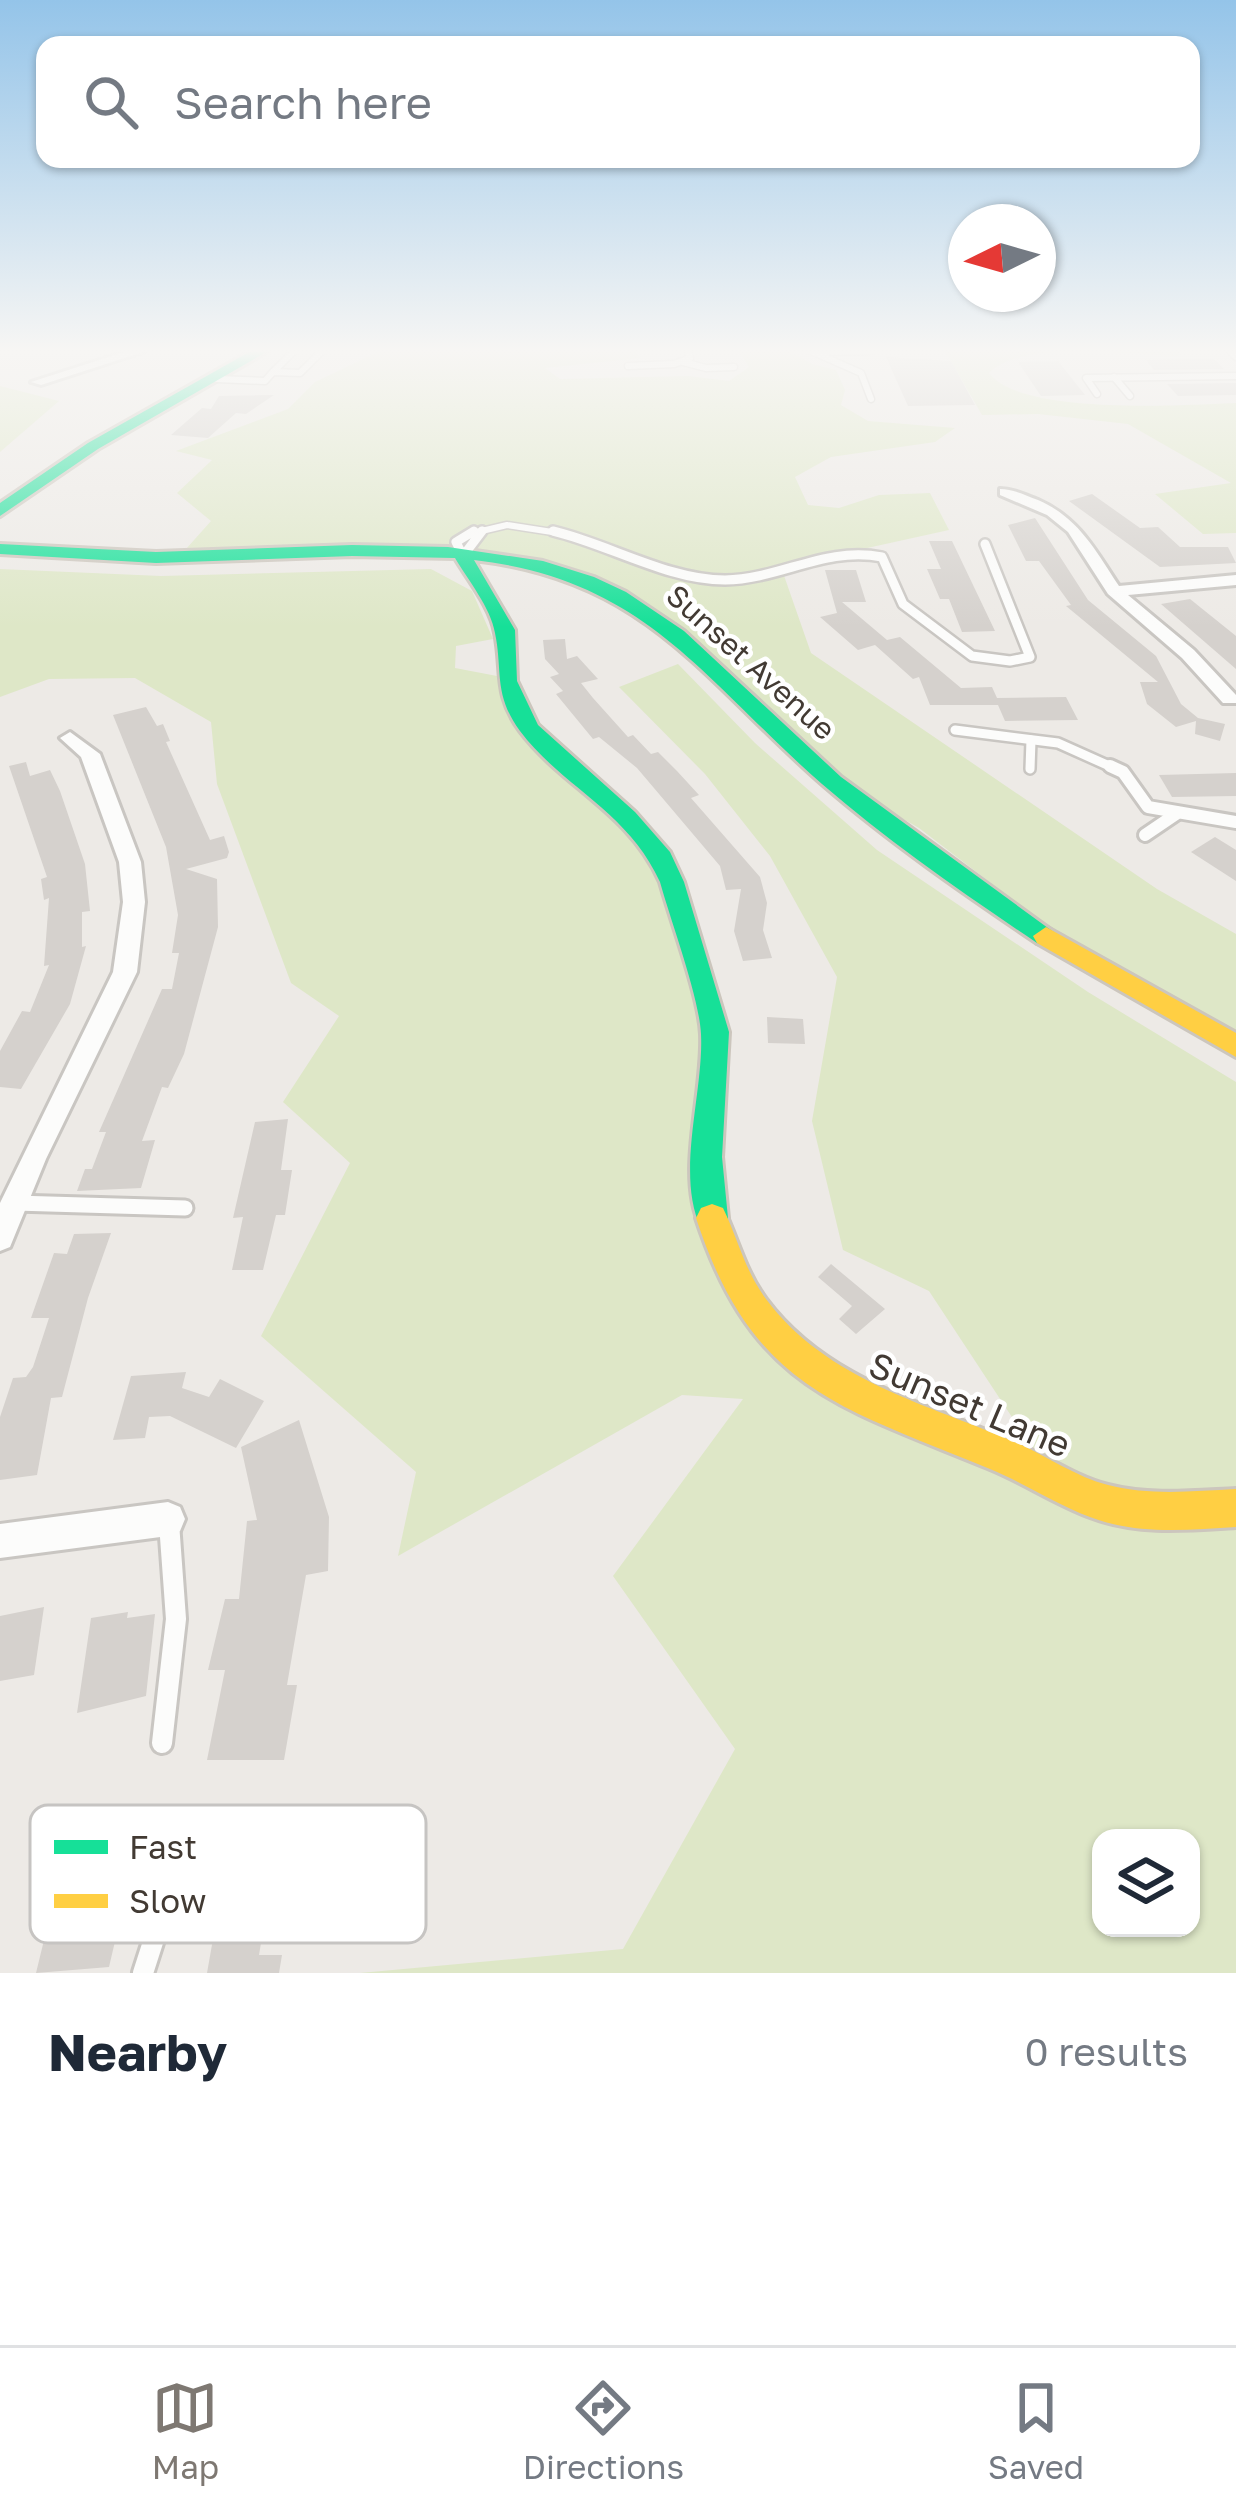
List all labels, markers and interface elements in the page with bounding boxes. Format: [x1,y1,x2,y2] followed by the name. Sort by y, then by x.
[36,36,1200,168] search box
[78,69,144,135] icon: search
[174,75,432,129] text: Search here
[948,204,1056,312] north arrow
[659,577,843,747] street label: Sunset Avenue
[863,1342,1077,1466] street label: Sunset Lane
[30,1805,426,1943] legend
[129,1827,197,1866] text: Fast
[1092,1829,1200,1937] map controls
[1092,1829,1200,1937] button: layers
[129,1881,207,1920] text: Slow
[48,2021,227,2082] text: Nearby
[1024,2028,1188,2075] text: 0 results
[152,2375,219,2486] tab: Map
[523,2375,684,2486] tab: Directions
[988,2375,1084,2486] tab: Saved

